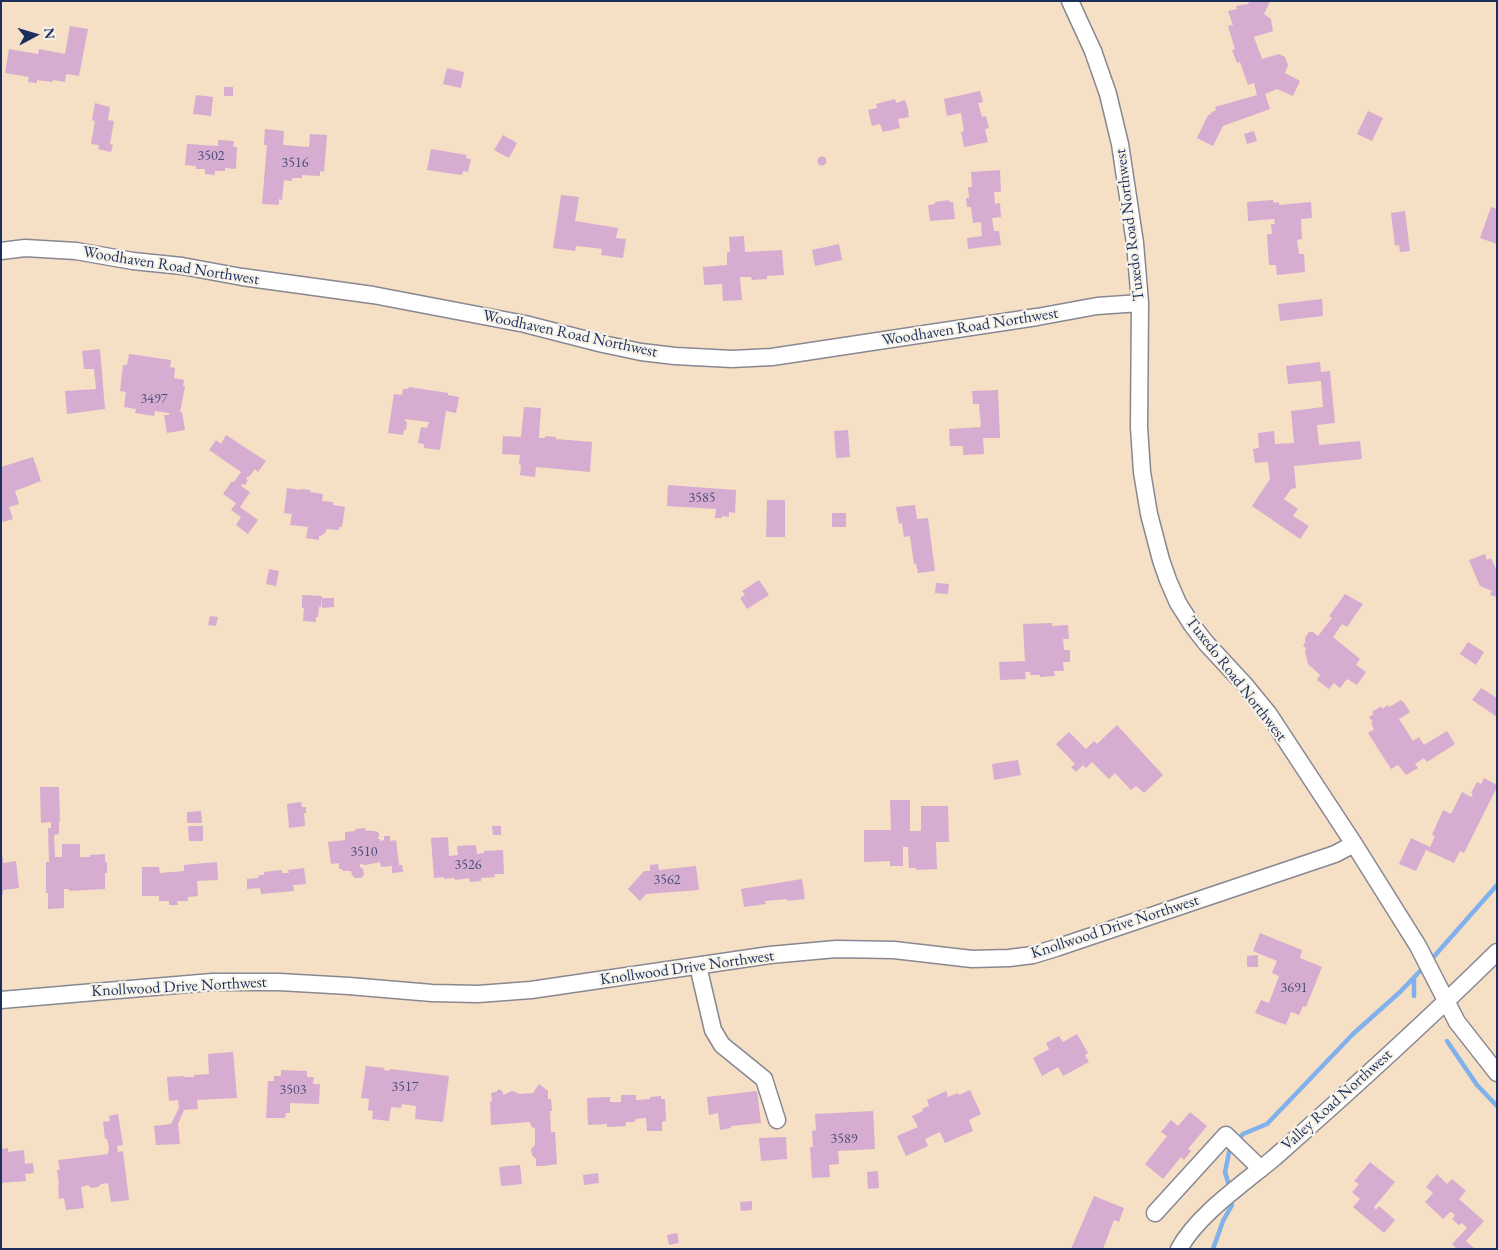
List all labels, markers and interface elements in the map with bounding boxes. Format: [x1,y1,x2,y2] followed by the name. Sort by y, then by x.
[10,10,60,60] north arrow
[40,27,59,40] text: N
[198,148,224,164] house number: 3502
[1111,148,1149,302] street label: Tuxedo Road Northwest
[282,155,308,171] house number: 3516
[81,243,261,289] street label: Woodhaven Road Northwest
[880,304,1060,350] street label: Woodhaven Road Northwest
[481,306,659,362] street label: Woodhaven Road Northwest
[141,391,167,407] house number: 3497
[689,490,715,506] house number: 3585
[1181,613,1291,745] street label: Tuxedo Road Northwest
[351,844,377,860] house number: 3510
[455,857,481,873] house number: 3526
[654,872,680,888] house number: 3562
[1029,891,1201,963] street label: Knollwood Drive Northwest
[599,946,775,990] street label: Knollwood Drive Northwest
[91,973,267,1001] street label: Knollwood Drive Northwest
[1281,980,1307,996] house number: 3691
[1278,1045,1396,1155] street label: Valley Road Northwest
[392,1079,418,1095] house number: 3517
[280,1082,306,1098] house number: 3503
[831,1131,857,1147] house number: 3589

